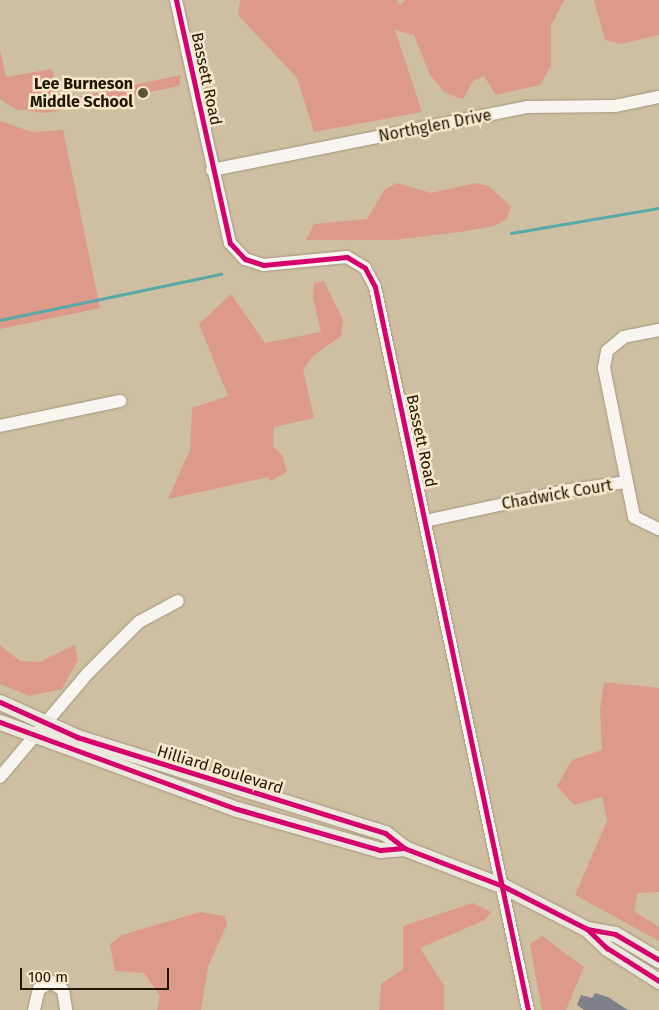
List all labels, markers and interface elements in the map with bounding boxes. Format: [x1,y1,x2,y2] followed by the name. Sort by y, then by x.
[187,31,225,127] street label: Bassett Road
[30,74,133,112] place label: Lee Burneson Middle School
[137,87,149,99] marker: Lee Burneson Middle School
[377,106,493,146] street label: Northglen Drive
[402,393,440,489] street label: Bassett Road
[500,476,614,514] street label: Chadwick Court
[155,742,285,798] street label: Hilliard Boulevard
[22,958,171,990] scale bar
[28,968,68,986] text: 100 m

